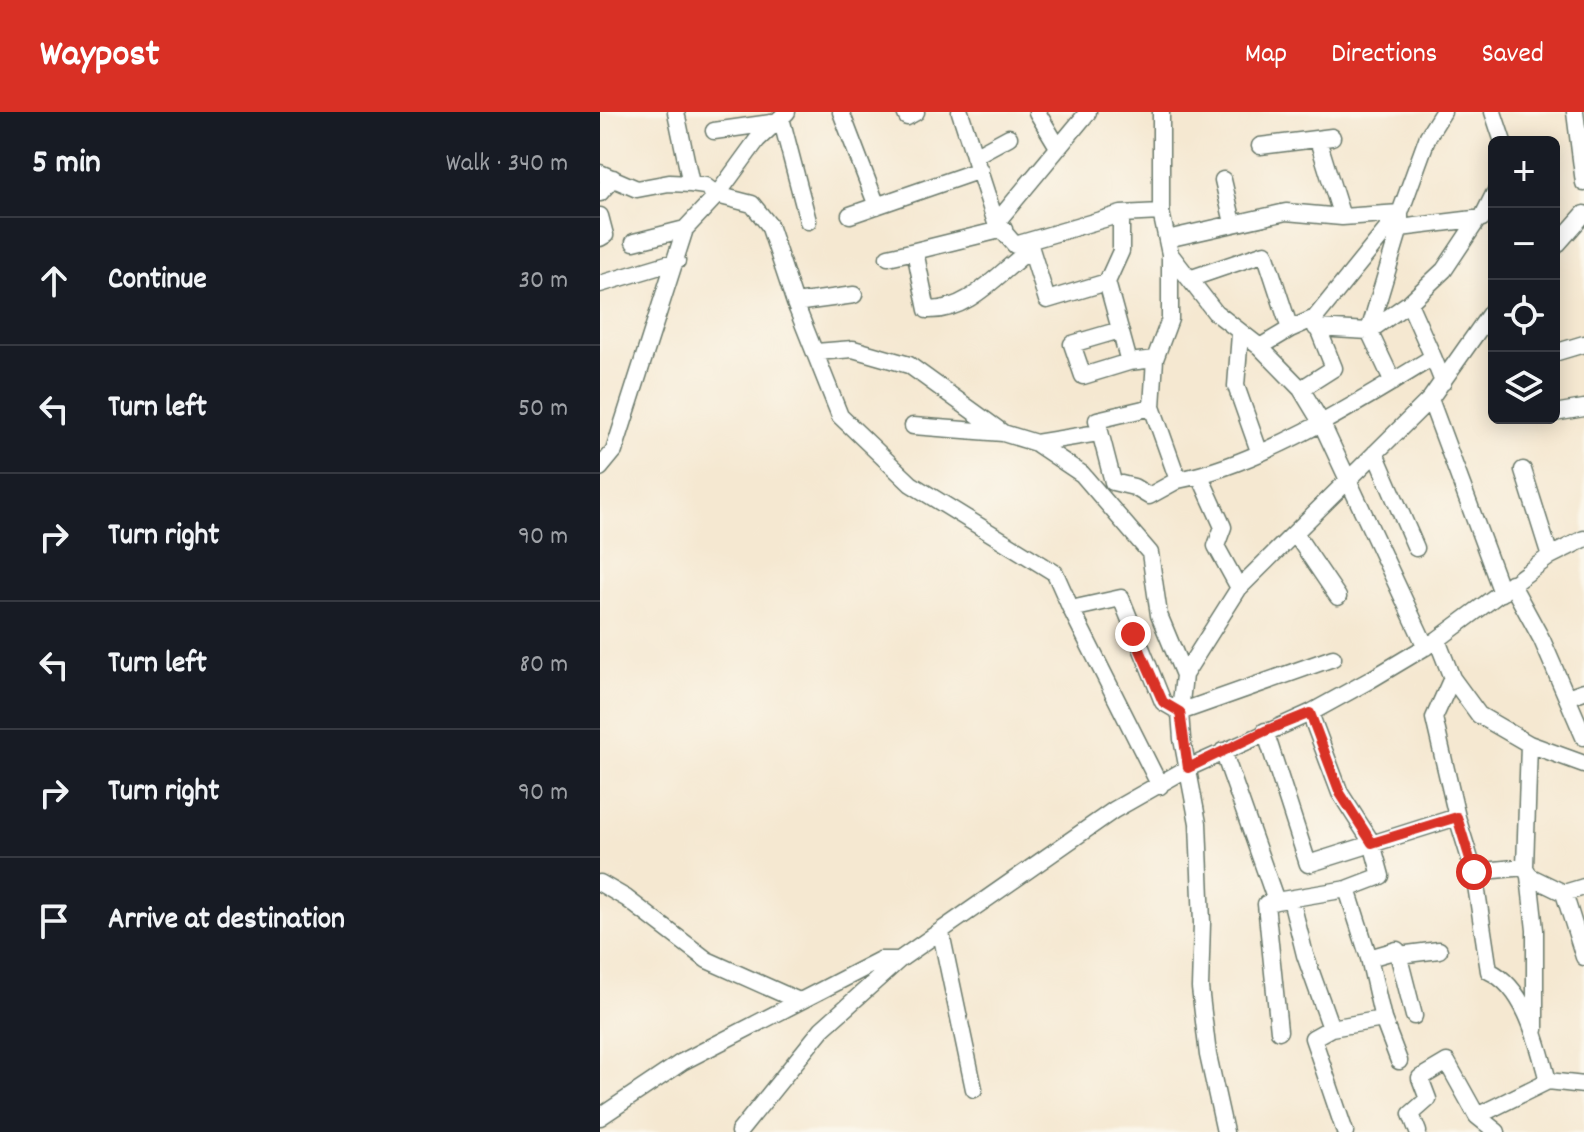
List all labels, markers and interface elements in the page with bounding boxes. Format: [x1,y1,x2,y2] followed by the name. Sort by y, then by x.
[40,29,159,84] text: Waypost
[1245,36,1287,76] text: Map
[1331,36,1437,76] text: Directions
[1481,36,1544,76] text: Saved
[1488,136,1560,424] map controls
[1488,136,1560,208] button: +
[32,140,101,189] text: 5 min
[446,146,568,183] text: Walk · 340 m
[1488,208,1560,280] button: −
[32,259,76,303] icon: ahead
[108,260,207,303] text: Continue
[518,263,568,300] text: 30 m
[1488,280,1560,352] button: locate
[1488,352,1560,424] button: layers
[32,387,76,431] icon: left
[108,388,207,431] text: Turn left
[518,391,568,428] text: 50 m
[32,515,76,559] icon: right
[108,516,219,559] text: Turn right
[518,519,568,556] text: 90 m
[1115,616,1151,652] route end
[32,643,76,687] icon: left
[108,644,207,687] text: Turn left
[520,647,568,684] text: 80 m
[32,771,76,815] icon: right
[108,772,219,815] text: Turn right
[518,775,568,812] text: 90 m
[1456,854,1492,890] route start
[32,899,76,943] icon: arrive
[108,900,345,943] text: Arrive at destination

